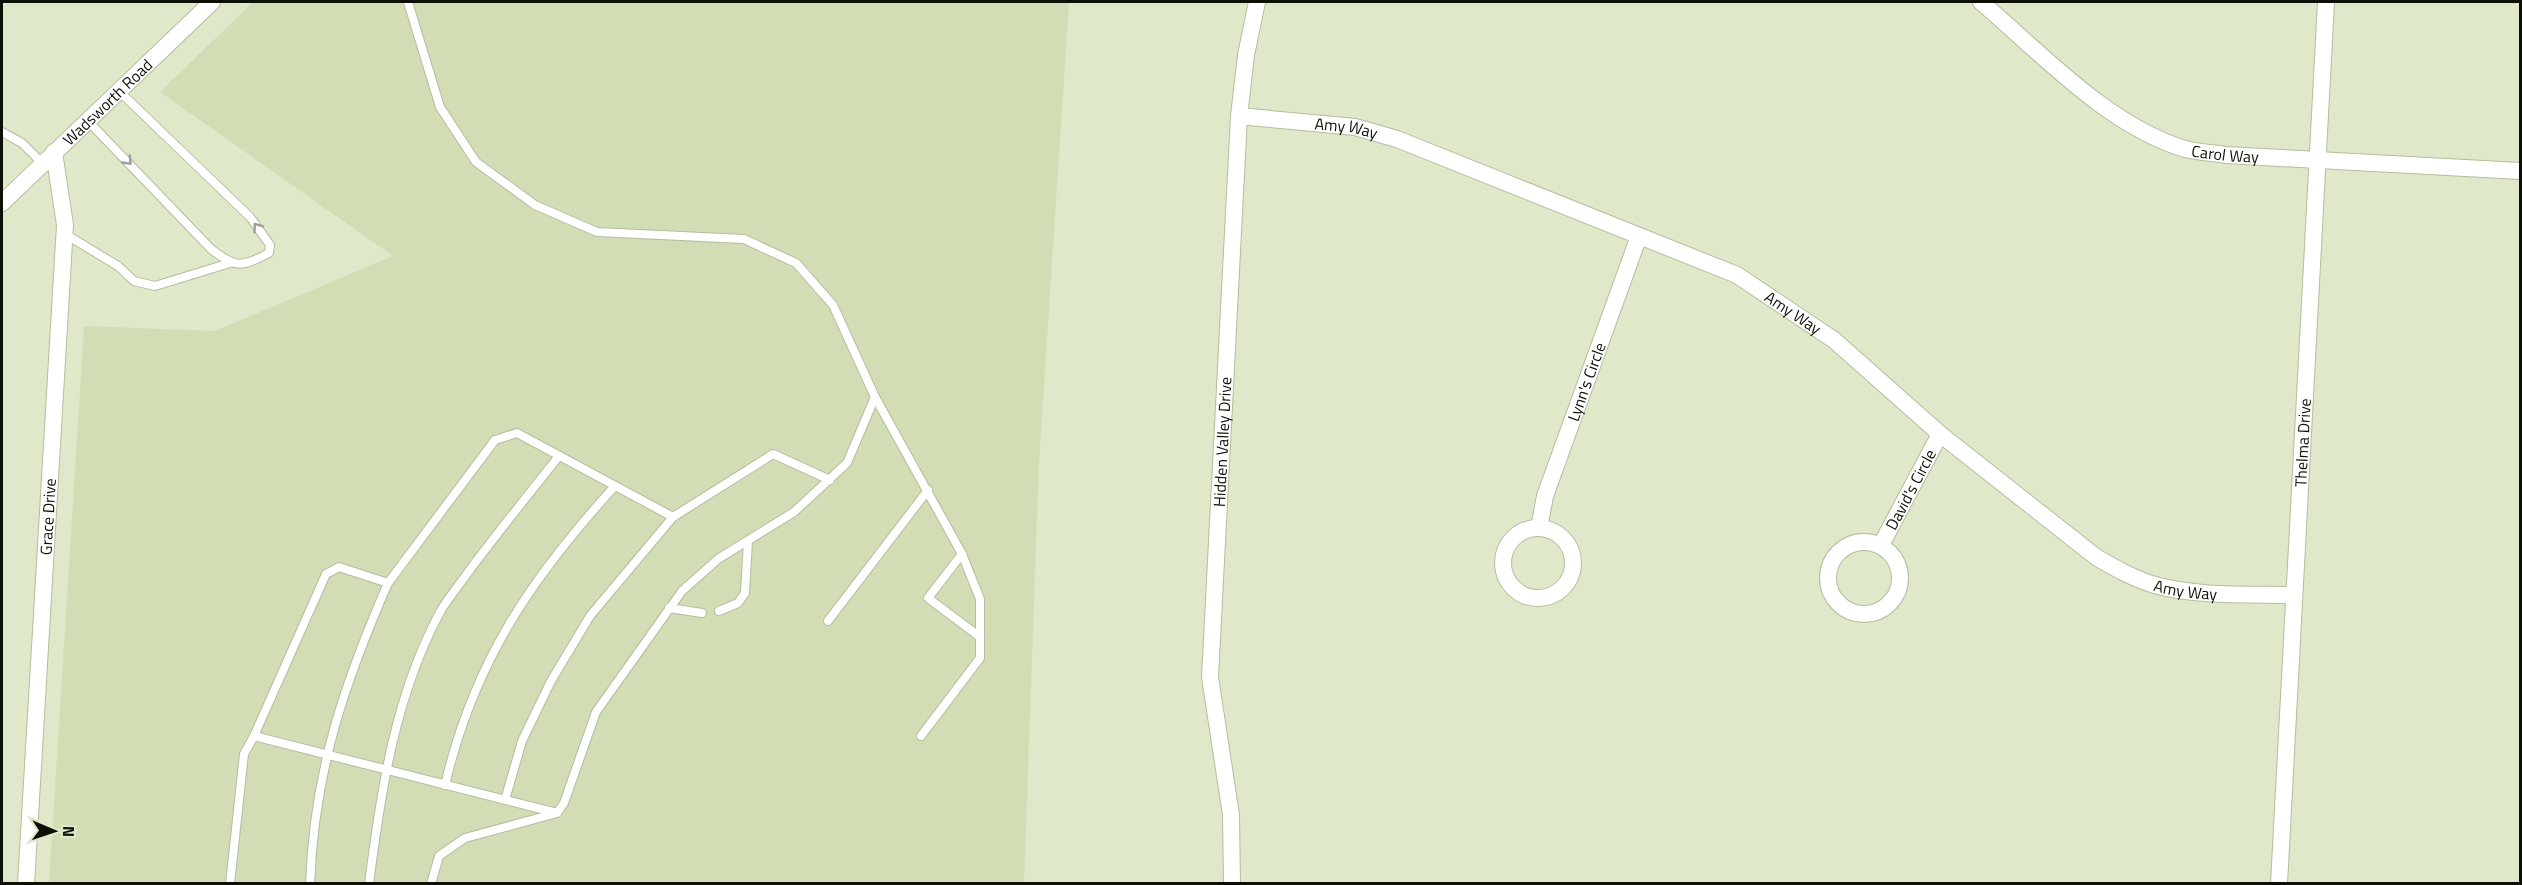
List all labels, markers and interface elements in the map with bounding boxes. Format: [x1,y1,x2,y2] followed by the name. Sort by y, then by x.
[57,53,158,151] street label: Wadsworth Road
[1314,111,1381,145] street label: Amy Way
[2190,139,2260,169] street label: Carol Way
[121,154,132,165] one-way arrow
[254,223,265,234] one-way arrow
[1760,285,1827,340] street label: Amy Way
[1561,339,1612,425] street label: Lynn's Circle
[1207,376,1237,507] street label: Hidden Valley Drive
[2288,398,2317,488] street label: Thelma Drive
[1879,445,1942,534] street label: David's Circle
[33,478,62,556] street label: Grace Drive
[2151,573,2218,606] street label: Amy Way
[24,801,84,861] north arrow
[57,826,81,837] text: N

